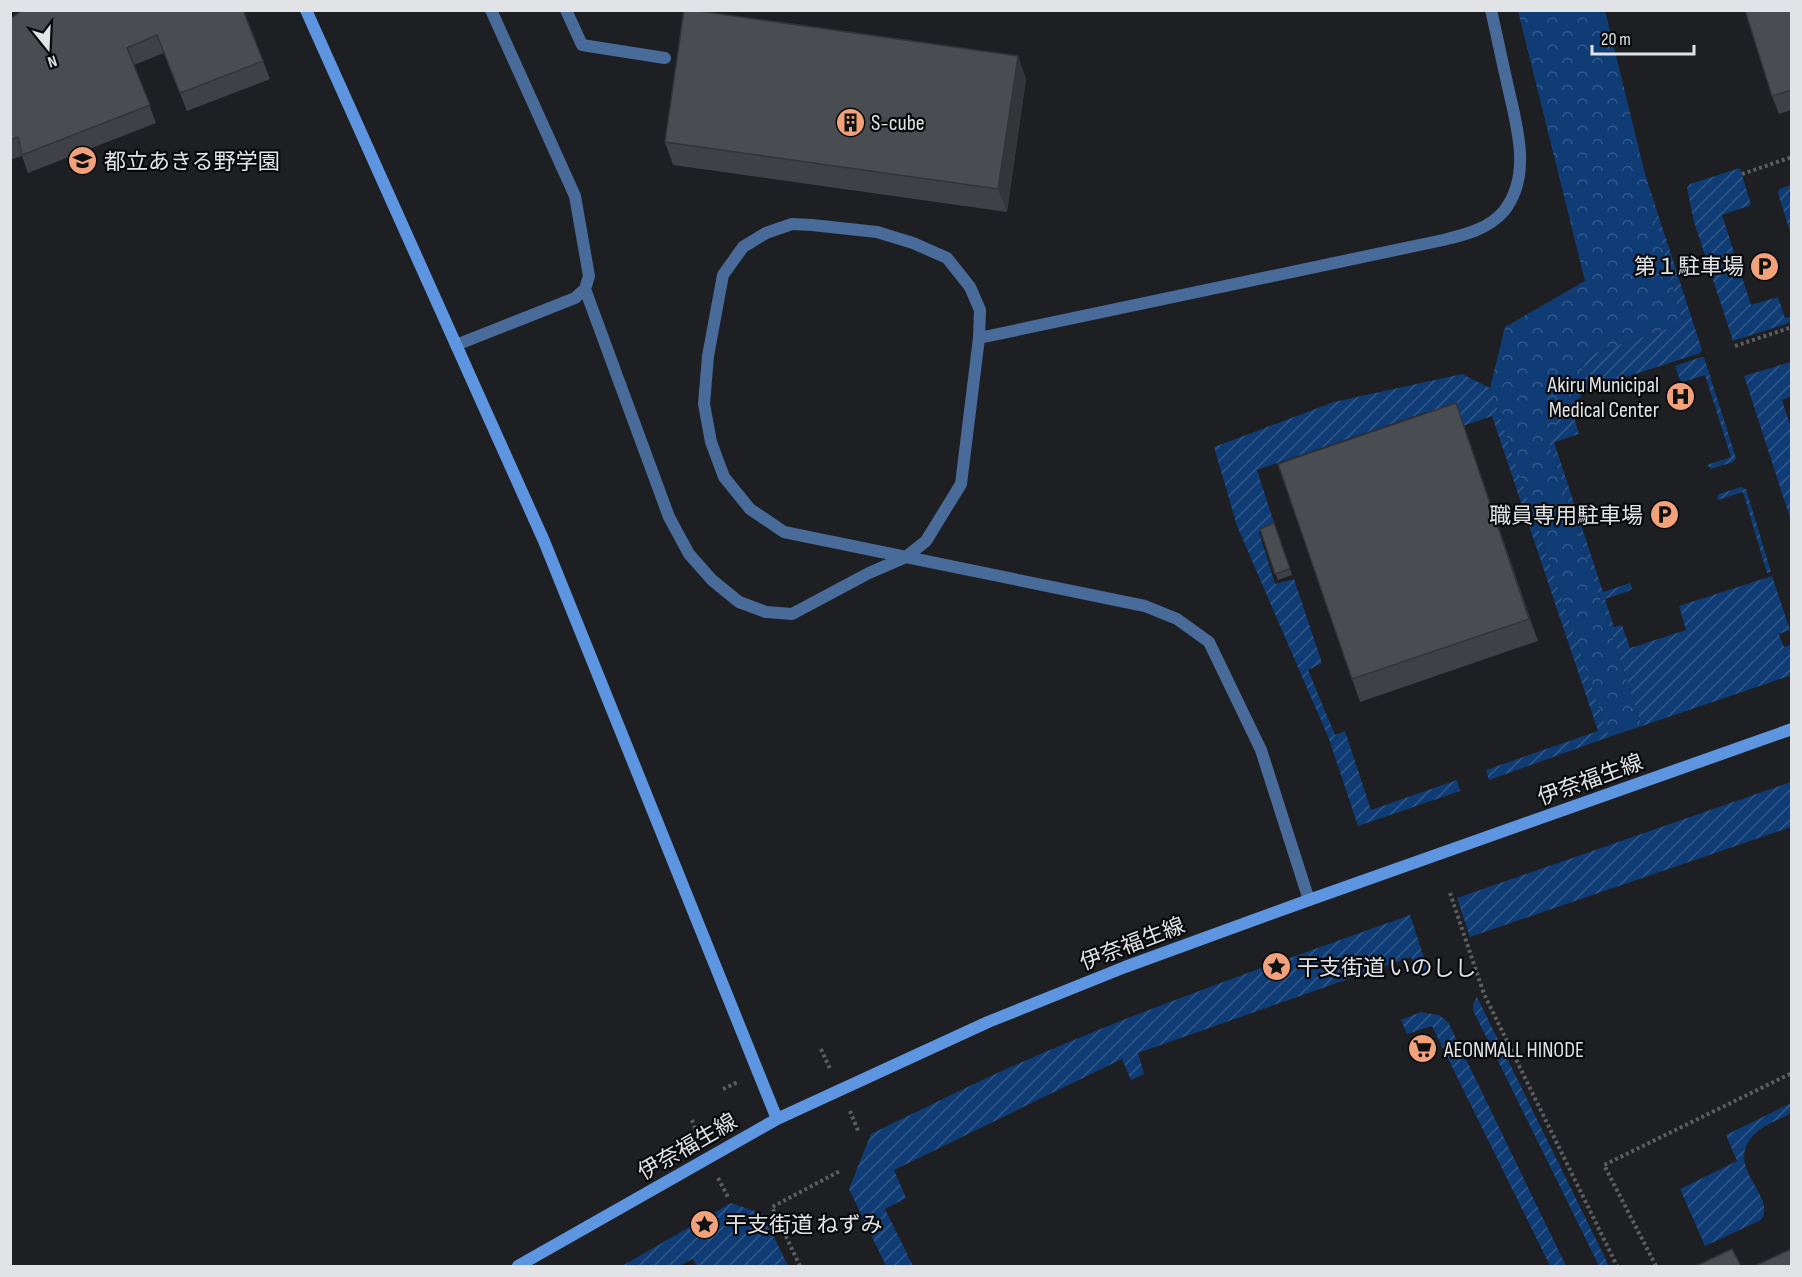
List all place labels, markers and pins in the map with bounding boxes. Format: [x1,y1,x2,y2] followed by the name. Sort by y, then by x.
[834,106,866,138] building icon: S-cube
[871,110,925,137] place label: S-cube
[67,145,99,177] school or university icon: 都立あきる野学園
[104,149,280,176] place label: 都立あきる野学園
[1749,250,1781,282] parking icon: 第１駐車場
[1634,254,1744,281] place label: 第１駐車場
[1546,372,1659,424] place label: Akiru Municipal Medical Center
[1664,381,1696,413] hospital icon: Akiru Municipal Medical Center
[1648,499,1680,531] parking icon: 職員専用駐車場
[1489,503,1643,530] place label: 職員専用駐車場
[1260,951,1292,983] place icon: 干支街道 いのしし
[1297,955,1477,982] place label: 干支街道 いのしし
[1407,1033,1439,1065] supermarket icon: AEONMALL HINODE
[1443,1037,1584,1064] place label: AEONMALL HINODE
[688,1208,720,1240] place icon: 干支街道 ねずみ
[725,1212,883,1239] place label: 干支街道 ねずみ

